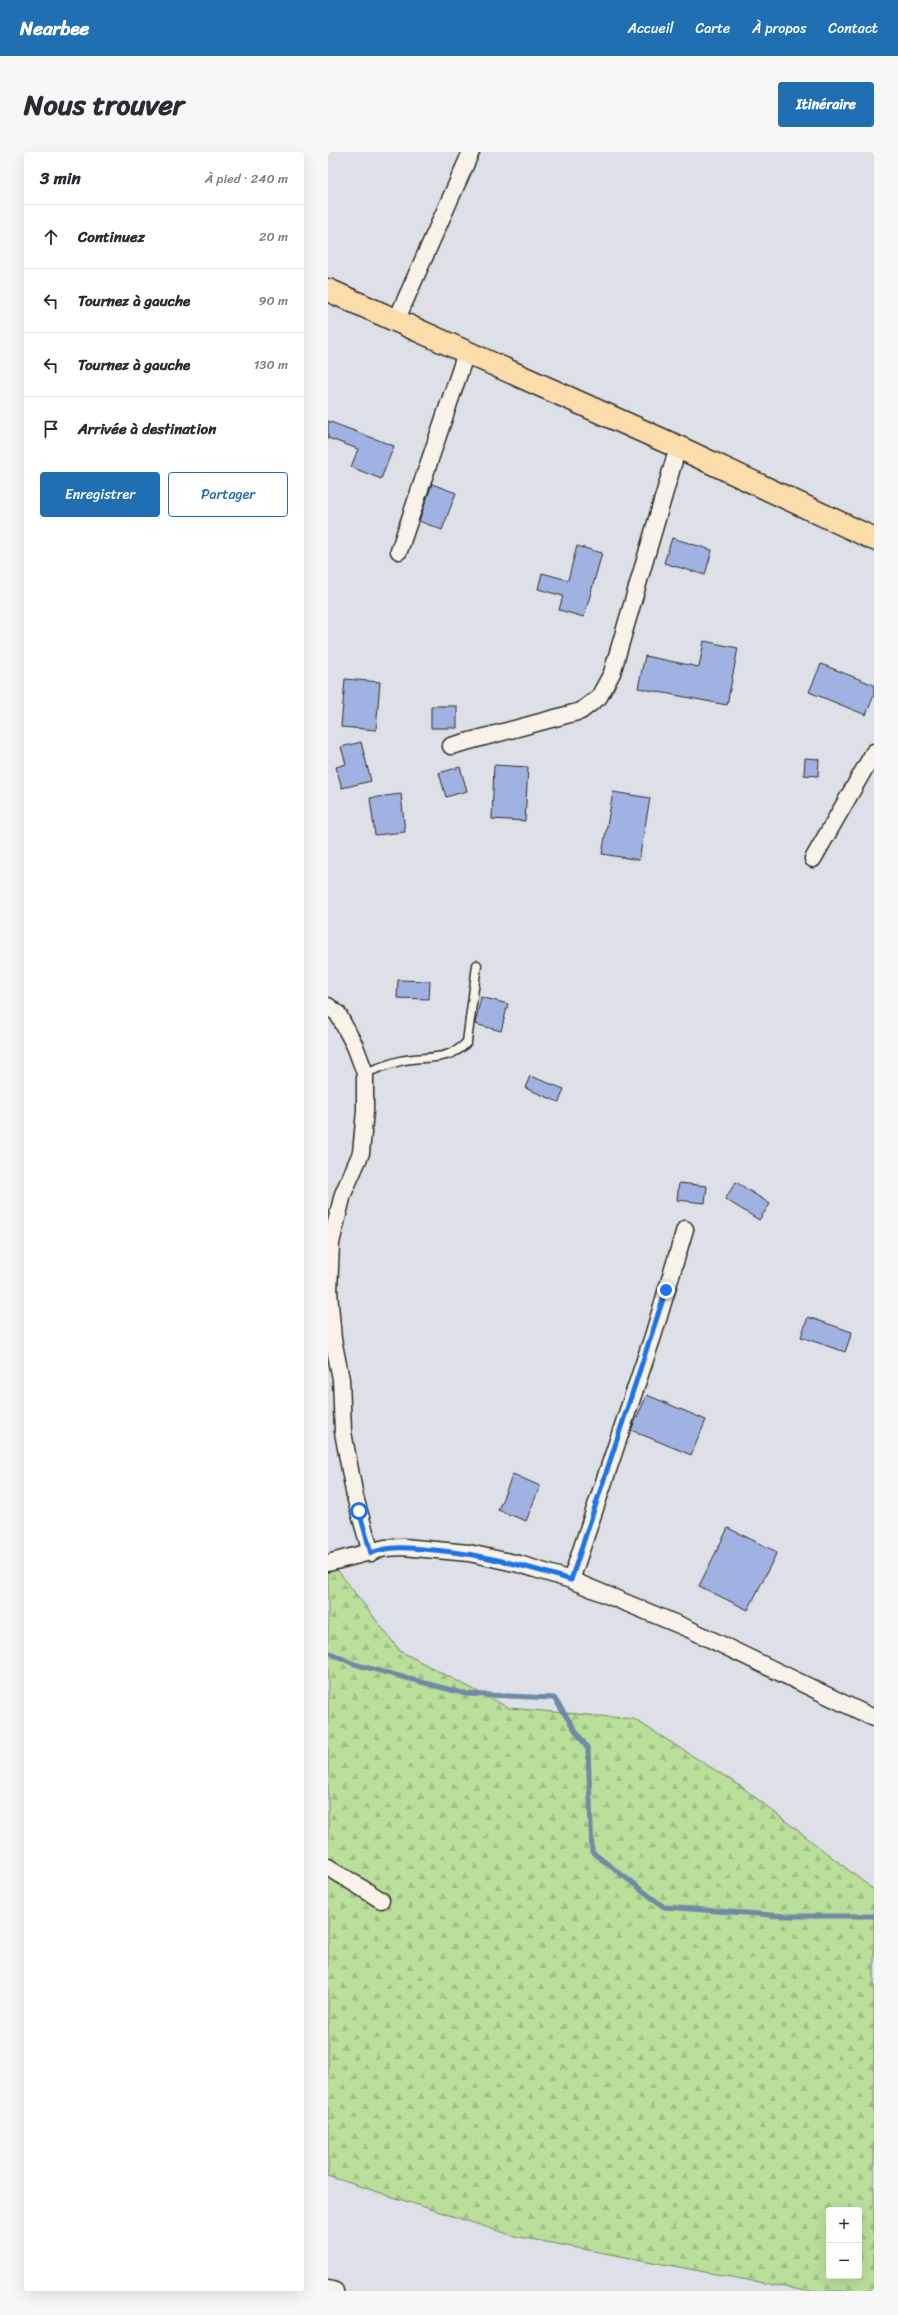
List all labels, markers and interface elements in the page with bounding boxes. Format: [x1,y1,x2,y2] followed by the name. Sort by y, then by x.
[20,12,89,45] text: Nearbee
[628,16,674,41] text: Accueil
[696,16,730,41] text: Carte
[752,16,806,41] text: À propos
[828,16,878,41] text: Contact
[24,80,184,129] text: Nous trouver
[778,82,874,127] button: Itinéraire
[40,163,81,193] text: 3 min
[205,167,288,190] text: À pied · 240 m
[78,224,145,250] text: Continuez
[259,225,288,248] text: 20 m
[40,226,62,248] icon: ahead
[78,288,190,314] text: Tournez à gauche
[258,289,288,312] text: 90 m
[40,290,62,312] icon: left
[78,352,190,378] text: Tournez à gauche
[254,353,288,376] text: 130 m
[40,354,62,376] icon: left
[78,416,216,442] text: Arrivée à destination
[40,418,62,440] icon: arrive
[40,472,160,517] button: Enregistrer
[168,472,288,517] button: Partager
[657,1281,675,1299] route end
[350,1502,368,1520] route start
[826,2207,862,2279] map controls
[826,2207,862,2243] button: +
[826,2243,862,2279] button: −

